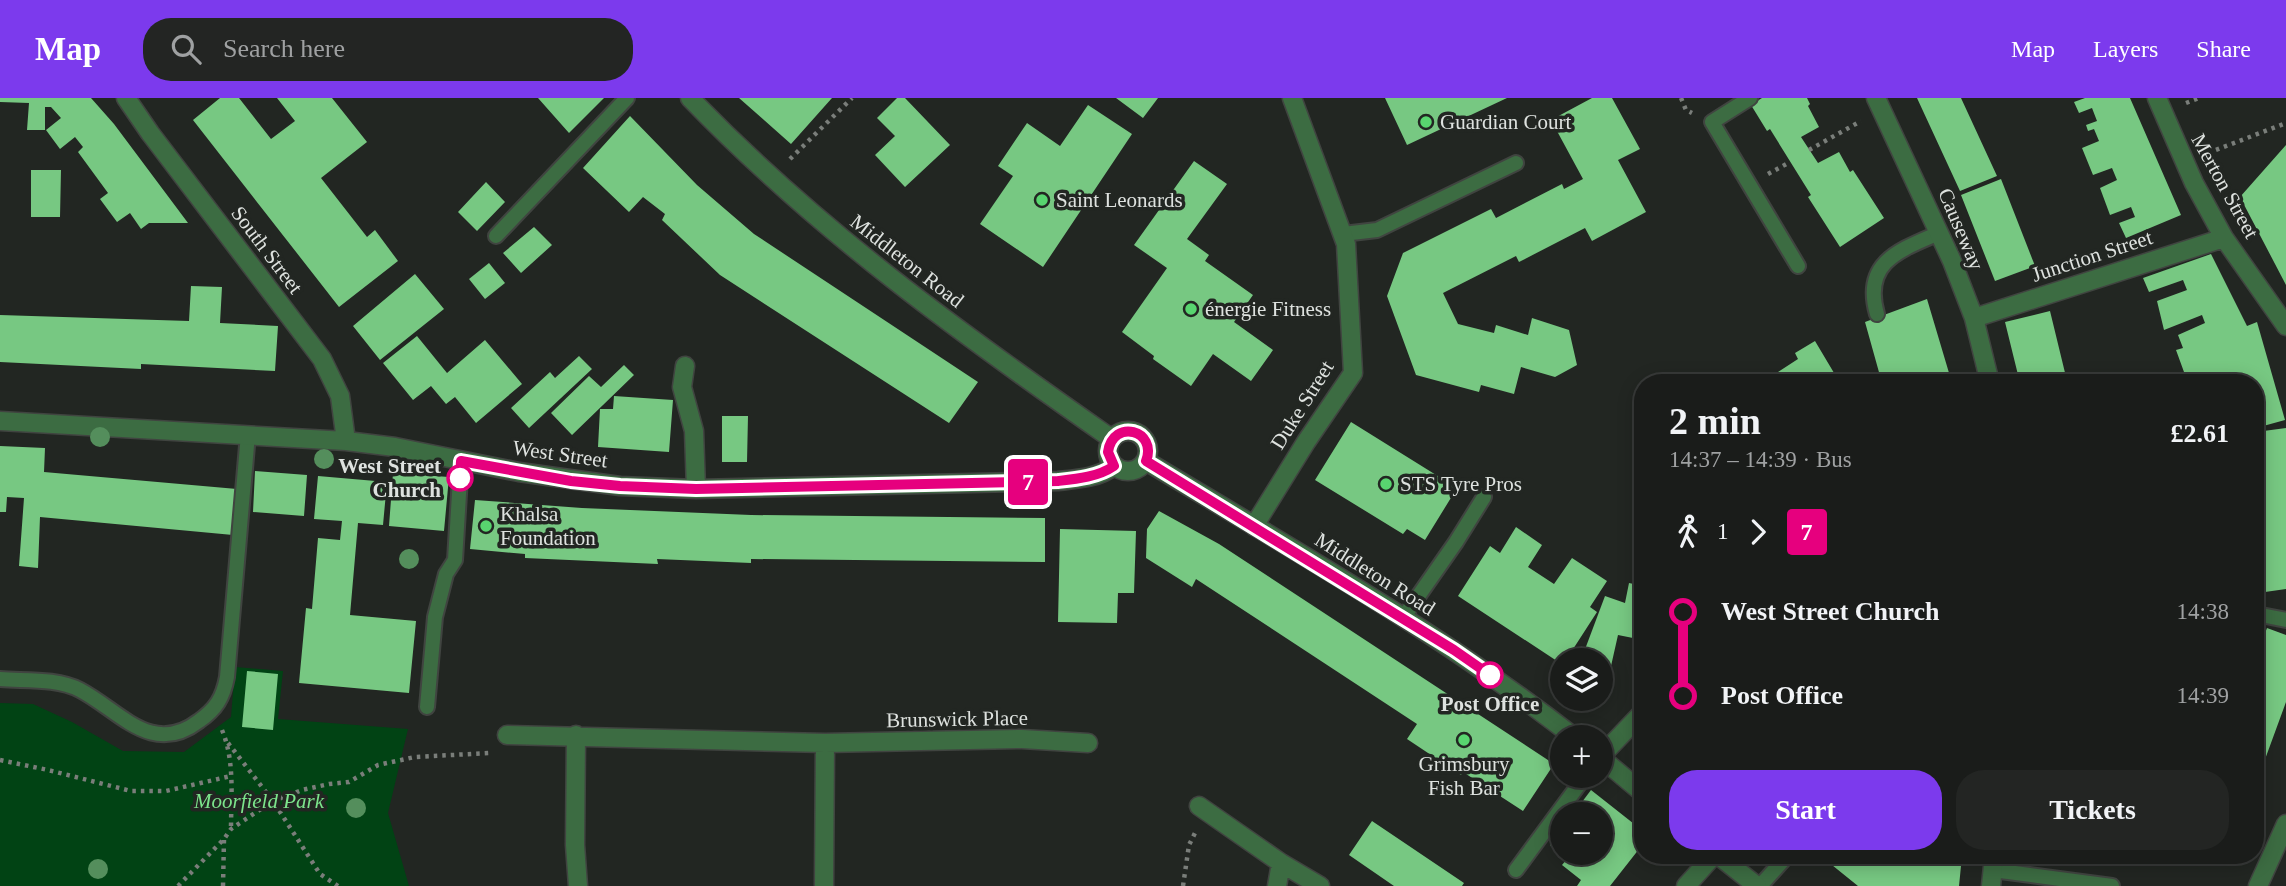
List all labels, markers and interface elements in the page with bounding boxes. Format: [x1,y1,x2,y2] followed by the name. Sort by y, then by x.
[143,18,633,81] search box
[167,30,205,68] icon: search
[35,31,101,67] text: Map
[223,34,345,63] text: Search here
[2011,36,2055,62] text: Map
[2093,36,2158,62] text: Layers
[2196,36,2251,62] text: Share
[1440,110,1571,134] place label: Guardian Court
[1418,114,1434,130] marker: Guardian Court
[2186,129,2264,243] street label: Merton Street
[1933,185,1989,274] street label: Causeway
[1056,188,1183,212] place label: Saint Leonards
[1034,192,1050,208] marker: Saint Leonards
[226,202,308,299] street label: South Street
[846,209,969,313] street label: Middleton Road
[2029,225,2155,287] street label: Junction Street
[1205,297,1331,321] place label: énergie Fitness
[1183,301,1199,317] marker: énergie Fitness
[1265,356,1339,454] street label: Duke Street
[1669,400,1761,442] text: 2 min
[2171,419,2229,448] text: £2.61
[511,435,609,473] street label: West Street
[1669,447,1852,472] text: 14:37 – 14:39 · Bus
[338,454,441,502] place label: West Street Church
[1005,459,1051,505] line badge: 7
[447,465,473,491] marker: West Street Church
[1022,469,1034,495] text: 7
[1400,472,1522,496] place label: STS Tyre Pros
[1378,476,1394,492] marker: STS Tyre Pros
[500,502,596,550] place label: Khalsa Foundation
[1669,513,1707,551] icon: walk
[1739,513,1777,551] icon: forward
[478,518,494,534] marker: Khalsa Foundation
[1717,519,1729,544] text: 1
[1801,519,1813,545] text: 7
[1311,528,1440,621] street label: Middleton Road
[1721,597,1940,626] text: West Street Church
[2177,599,2229,624] text: 14:38
[1550,648,1613,865] map controls
[1550,648,1613,711] button: layers
[1477,662,1503,688] marker: Post Office
[1721,681,1843,710] text: Post Office
[2177,683,2229,708] text: 14:39
[1441,692,1539,716] place label: Post Office
[886,706,1028,732] street label: Brunswick Place
[1550,725,1613,788] button: +
[1456,732,1472,748] marker: Grimsbury Fish Bar
[1419,752,1510,800] place label: Grimsbury Fish Bar
[1669,770,1942,850] button: Start
[1956,770,2229,850] button: Tickets
[193,789,325,813] park label: Moorfield Park
[1550,802,1613,865] button: −

